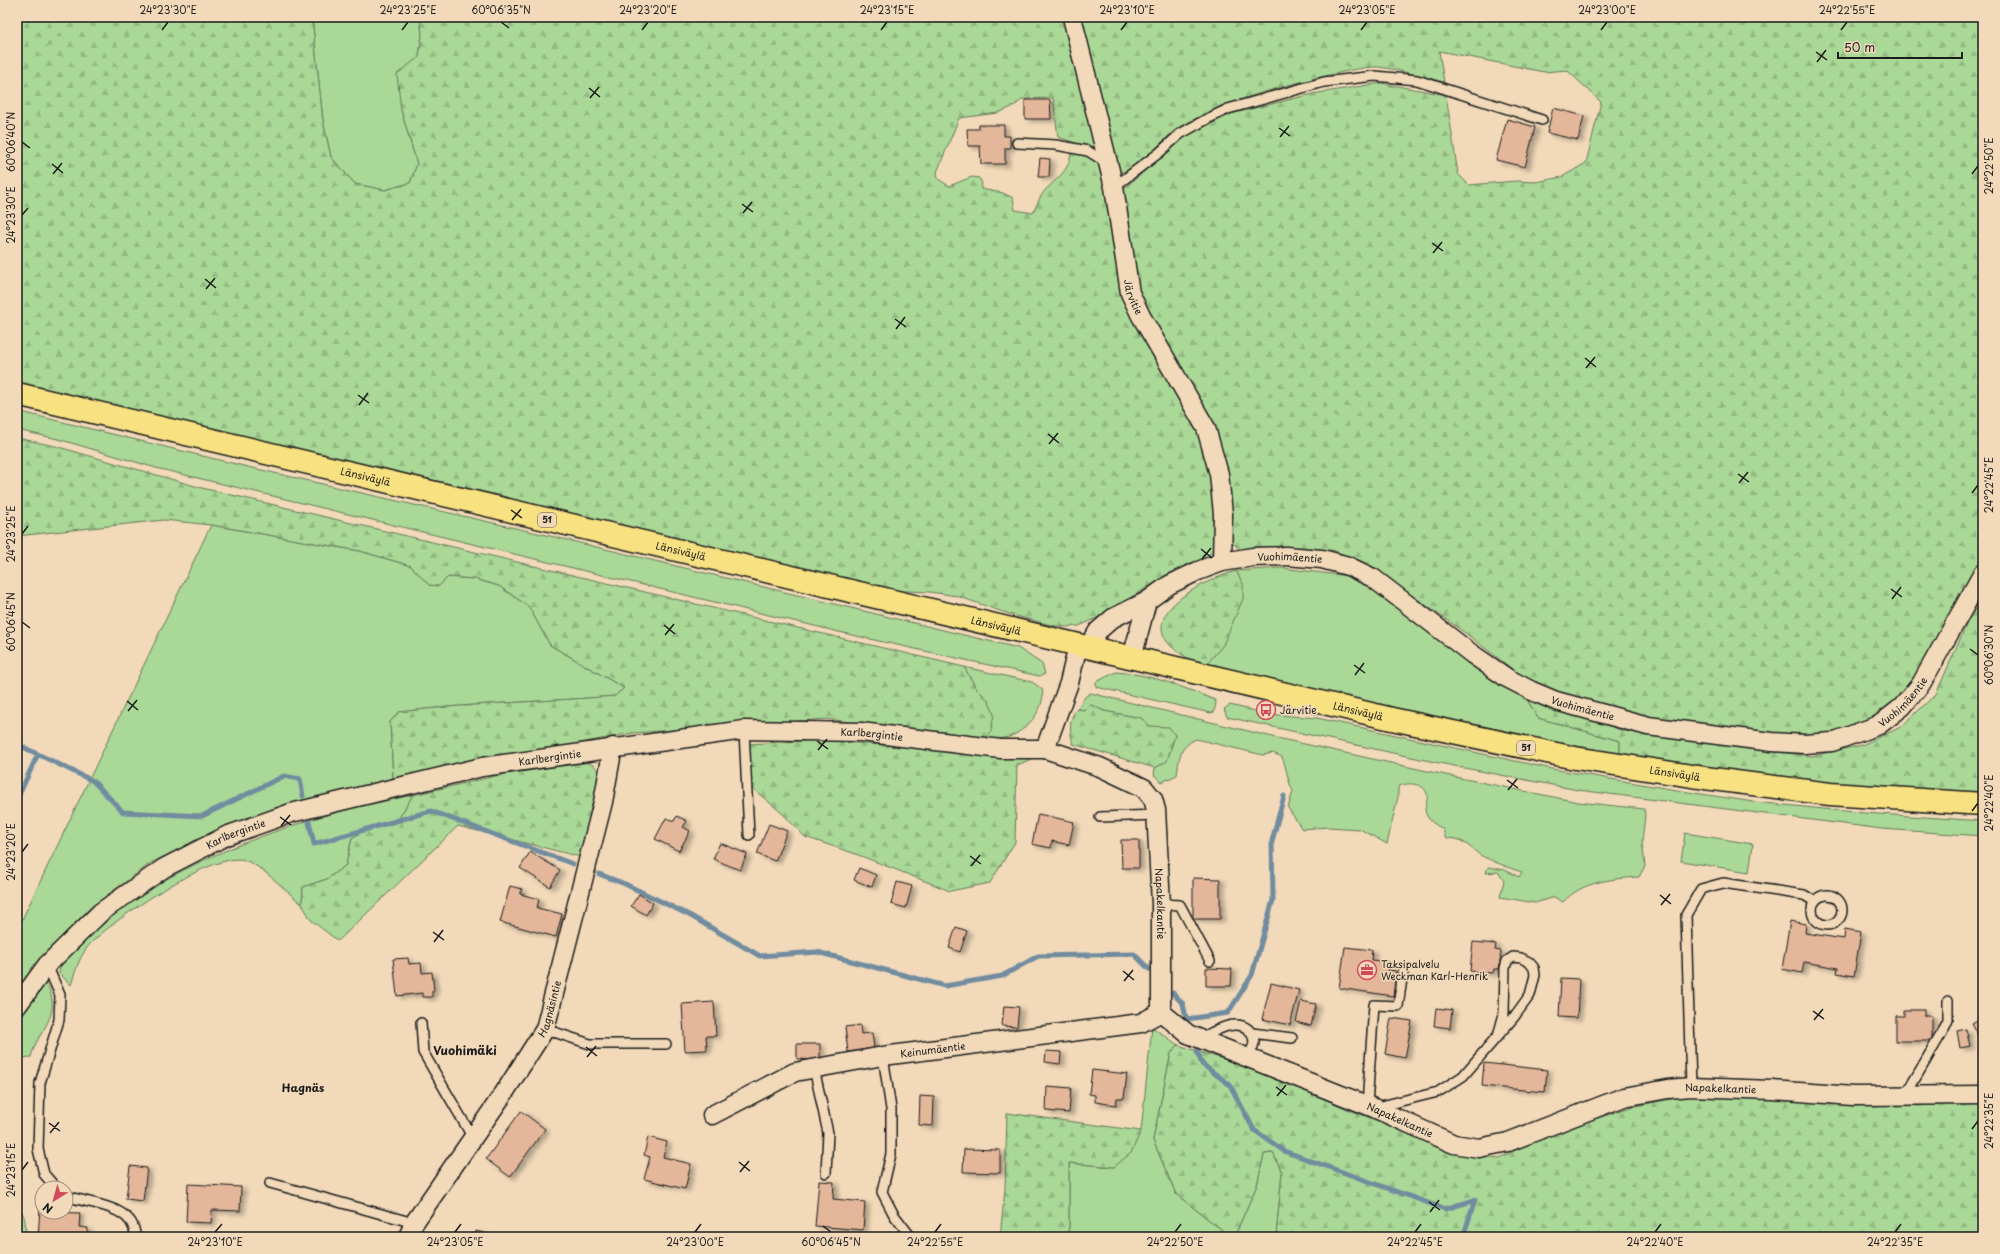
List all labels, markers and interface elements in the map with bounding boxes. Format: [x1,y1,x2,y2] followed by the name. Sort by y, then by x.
[139,2,197,17] text: 24°23'30"E
[379,2,437,17] text: 24°23'25"E
[471,2,531,17] text: 60°06'35"N
[619,2,677,17] text: 24°23'20"E
[860,2,914,17] text: 24°23'15"E
[1099,2,1155,17] text: 24°23'10"E
[1338,2,1396,17] text: 24°23'05"E
[1578,2,1636,17] text: 24°23'00"E
[1819,2,1875,17] text: 24°22'55"E
[1838,34,1962,60] scale bar
[1844,38,1875,56] text: 50 m
[3,112,18,172] text: 60°06'40"N
[1981,137,1996,195] text: 24°22'50"E
[3,186,18,244] text: 24°23'30"E
[1121,278,1147,317] street label: Järvitie
[1981,457,1996,513] text: 24°22'45"E
[339,463,393,489] street label: Länsiväylä
[3,505,18,563] text: 24°23'25"E
[538,513,556,527] road number: 51
[654,537,708,564] street label: Länsiväylä
[1257,548,1323,566] street label: Vuohimäentie
[3,592,18,652] text: 60°06'45"N
[970,612,1023,638] street label: Länsiväylä
[1981,624,1996,685] text: 60°06'30"N
[1875,674,1930,730] street label: Vuohimäentie
[1549,692,1616,724] street label: Vuohimäentie
[1332,697,1385,724] street label: Länsiväylä
[1255,699,1277,721] bus stop icon: Järvitie
[1280,702,1317,717] place label: Järvitie
[840,724,904,744] street label: Karlbergintie
[1517,741,1535,755] road number: 51
[518,745,582,769] street label: Karlbergintie
[1649,762,1702,784] street label: Länsiväylä
[1981,774,1996,832] text: 24°22'40"E
[203,815,267,852] street label: Karlbergintie
[3,823,18,881] text: 24°23'20"E
[1152,868,1169,939] street label: Napakelkantie
[1381,956,1488,983] place label: Taksipalvelu Weckman Karl-Henrik
[1356,959,1378,981] office icon: Taksipalvelu Weckman Karl-Henrik
[534,979,564,1040] street label: Hagnäsintie
[899,1038,966,1061] street label: Keinumäentie
[433,1041,497,1059] district label: Vuohimäki
[282,1079,324,1096] district label: Hagnäs
[1684,1079,1757,1096] street label: Napakelkantie
[1981,1093,1996,1149] text: 24°22'35"E
[1365,1098,1436,1141] street label: Napakelkantie
[3,1143,18,1197] text: 24°23'15"E
[34,1180,74,1220] north arrow
[39,1199,56,1218] text: N
[187,1234,243,1249] text: 24°23'10"E
[426,1234,484,1249] text: 24°23'05"E
[666,1234,724,1249] text: 24°23'00"E
[801,1234,861,1249] text: 60°06'45"N
[907,1234,963,1249] text: 24°22'55"E
[1146,1234,1204,1249] text: 24°22'50"E
[1387,1234,1443,1249] text: 24°22'45"E
[1626,1234,1684,1249] text: 24°22'40"E
[1867,1234,1923,1249] text: 24°22'35"E

